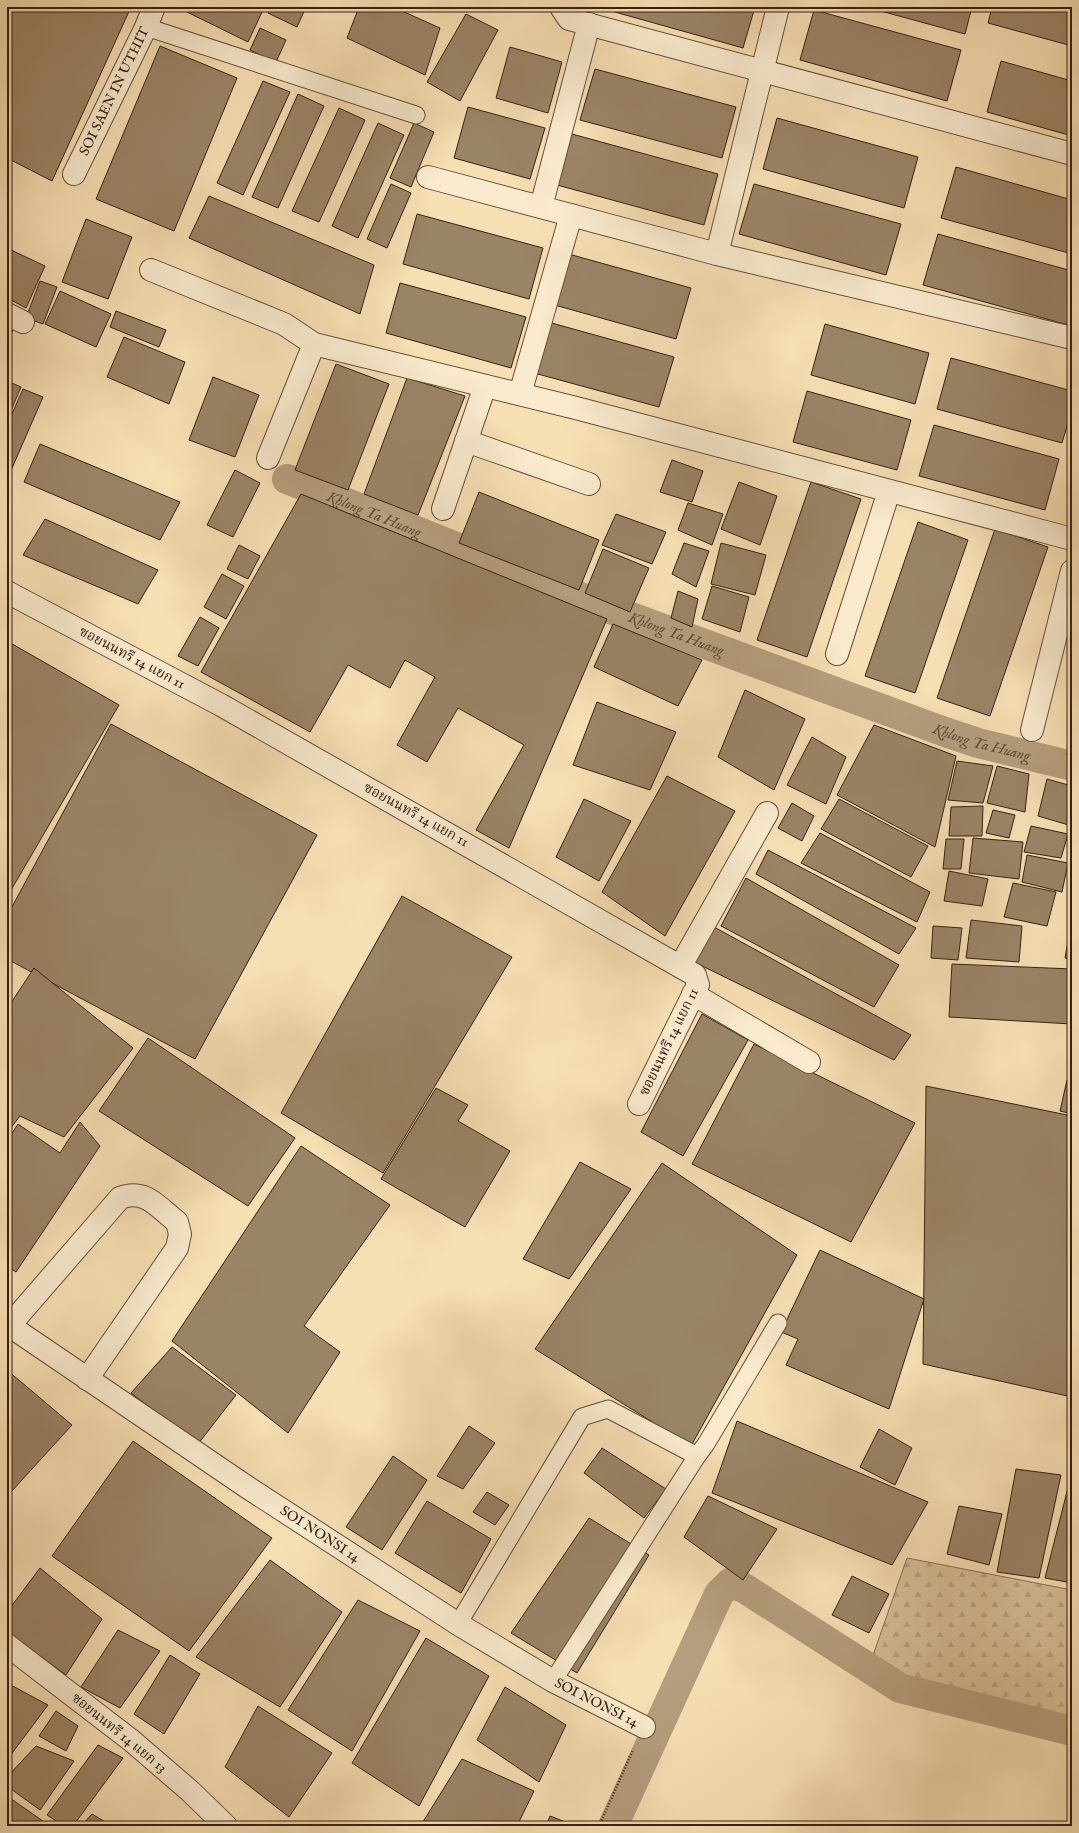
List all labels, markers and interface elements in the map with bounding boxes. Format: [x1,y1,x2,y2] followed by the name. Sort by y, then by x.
[75,23,154,159] street label: SOI SAEN IN UTHIT
[323,486,426,543] water label: Khlong Ta Huang
[625,607,728,661] water label: Khlong Ta Huang
[76,623,188,693] street label: ซอยนนทรี 14 แยก 11
[929,719,1033,766] water label: Khlong Ta Huang
[360,779,472,851] street label: ซอยนนทรี 14 แยก 11
[635,985,703,1099] street label: ซอยนนทรี 14 แยก 11
[277,1502,363,1567] street label: SOI NONSI 14
[551,1674,641,1732] street label: SOI NONSI 14
[68,1689,170,1777] street label: ซอยนนทรี 14 แยก 13

